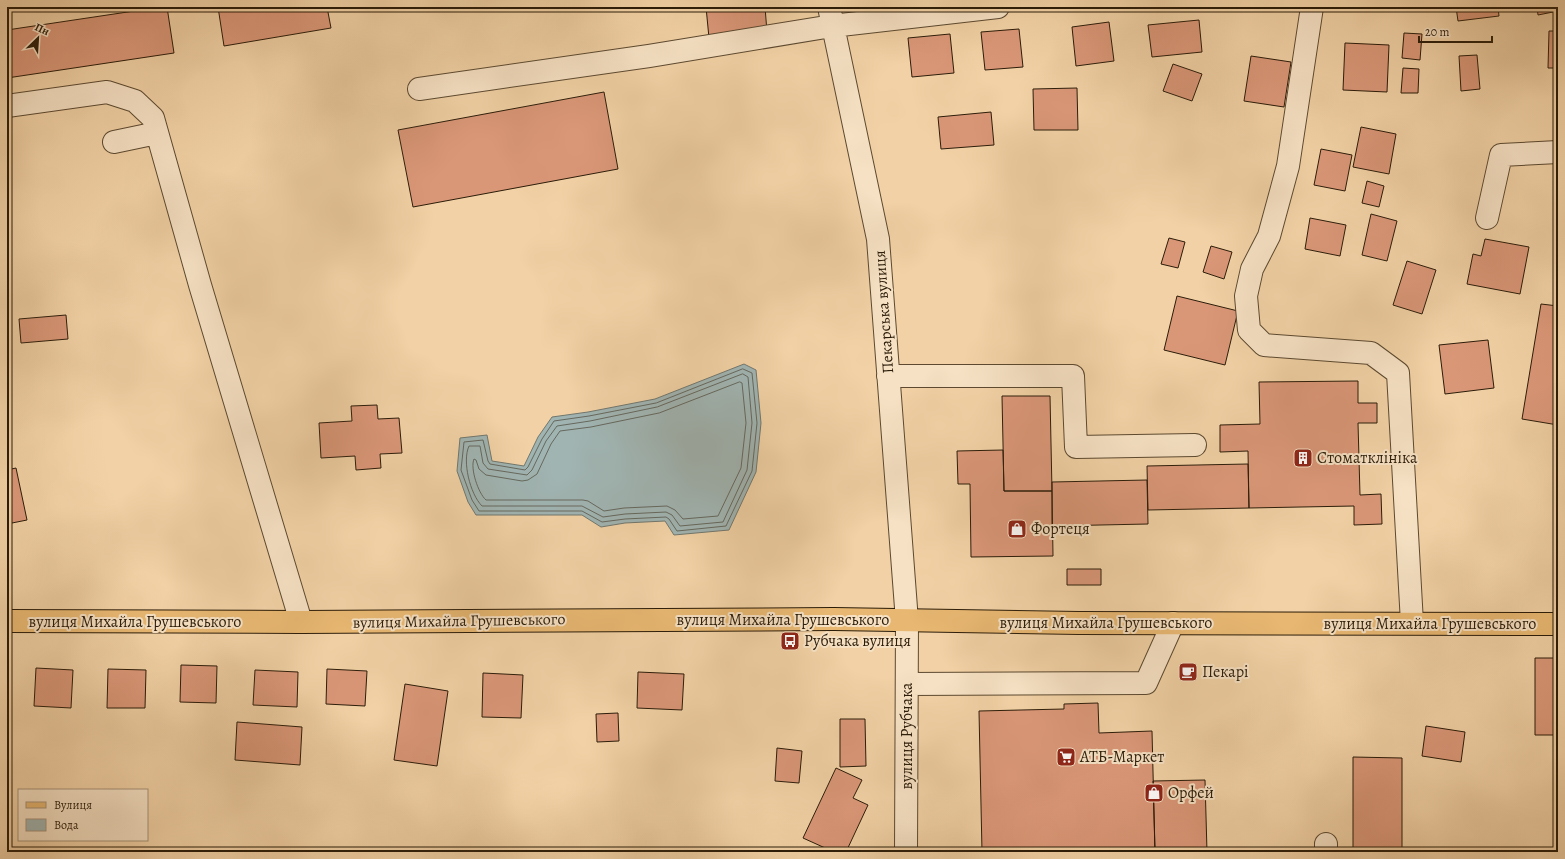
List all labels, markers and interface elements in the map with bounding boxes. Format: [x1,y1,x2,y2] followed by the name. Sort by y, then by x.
[18,18,58,58] north arrow
[1419,18,1492,44] scale bar
[32,20,52,39] text: Пн
[1425,24,1449,40] text: 20 m
[869,249,899,374] street label: Пекарська вулиця
[1292,447,1314,469] building icon: Стоматклініка
[1317,447,1418,469] place label: Стоматклініка
[1006,518,1028,540] shop icon: Фортеця
[1031,518,1090,540] place label: Фортеця
[352,608,566,634] street label: вулиця Михайла Грушевського
[677,609,889,631] street label: вулиця Михайла Грушевського
[29,611,241,633] street label: вулиця Михайла Грушевського
[1000,612,1212,634] street label: вулиця Михайла Грушевського
[1324,613,1536,635] street label: вулиця Михайла Грушевського
[779,630,801,652] bus stop icon: Рубчака вулиця
[804,630,911,652] place label: Рубчака вулиця
[1177,661,1199,683] cafe icon: Пекарі
[1202,661,1249,683] place label: Пекарі
[896,682,918,790] street label: вулиця Рубчака
[1055,746,1077,768] supermarket icon: АТБ-Маркет
[1079,746,1164,768] place label: АТБ-Маркет
[1143,782,1165,804] shop icon: Орфей
[1168,782,1214,804] place label: Орфей
[18,789,148,841] legend
[54,797,92,813] text: Вулиця
[54,817,79,833] text: Вода

